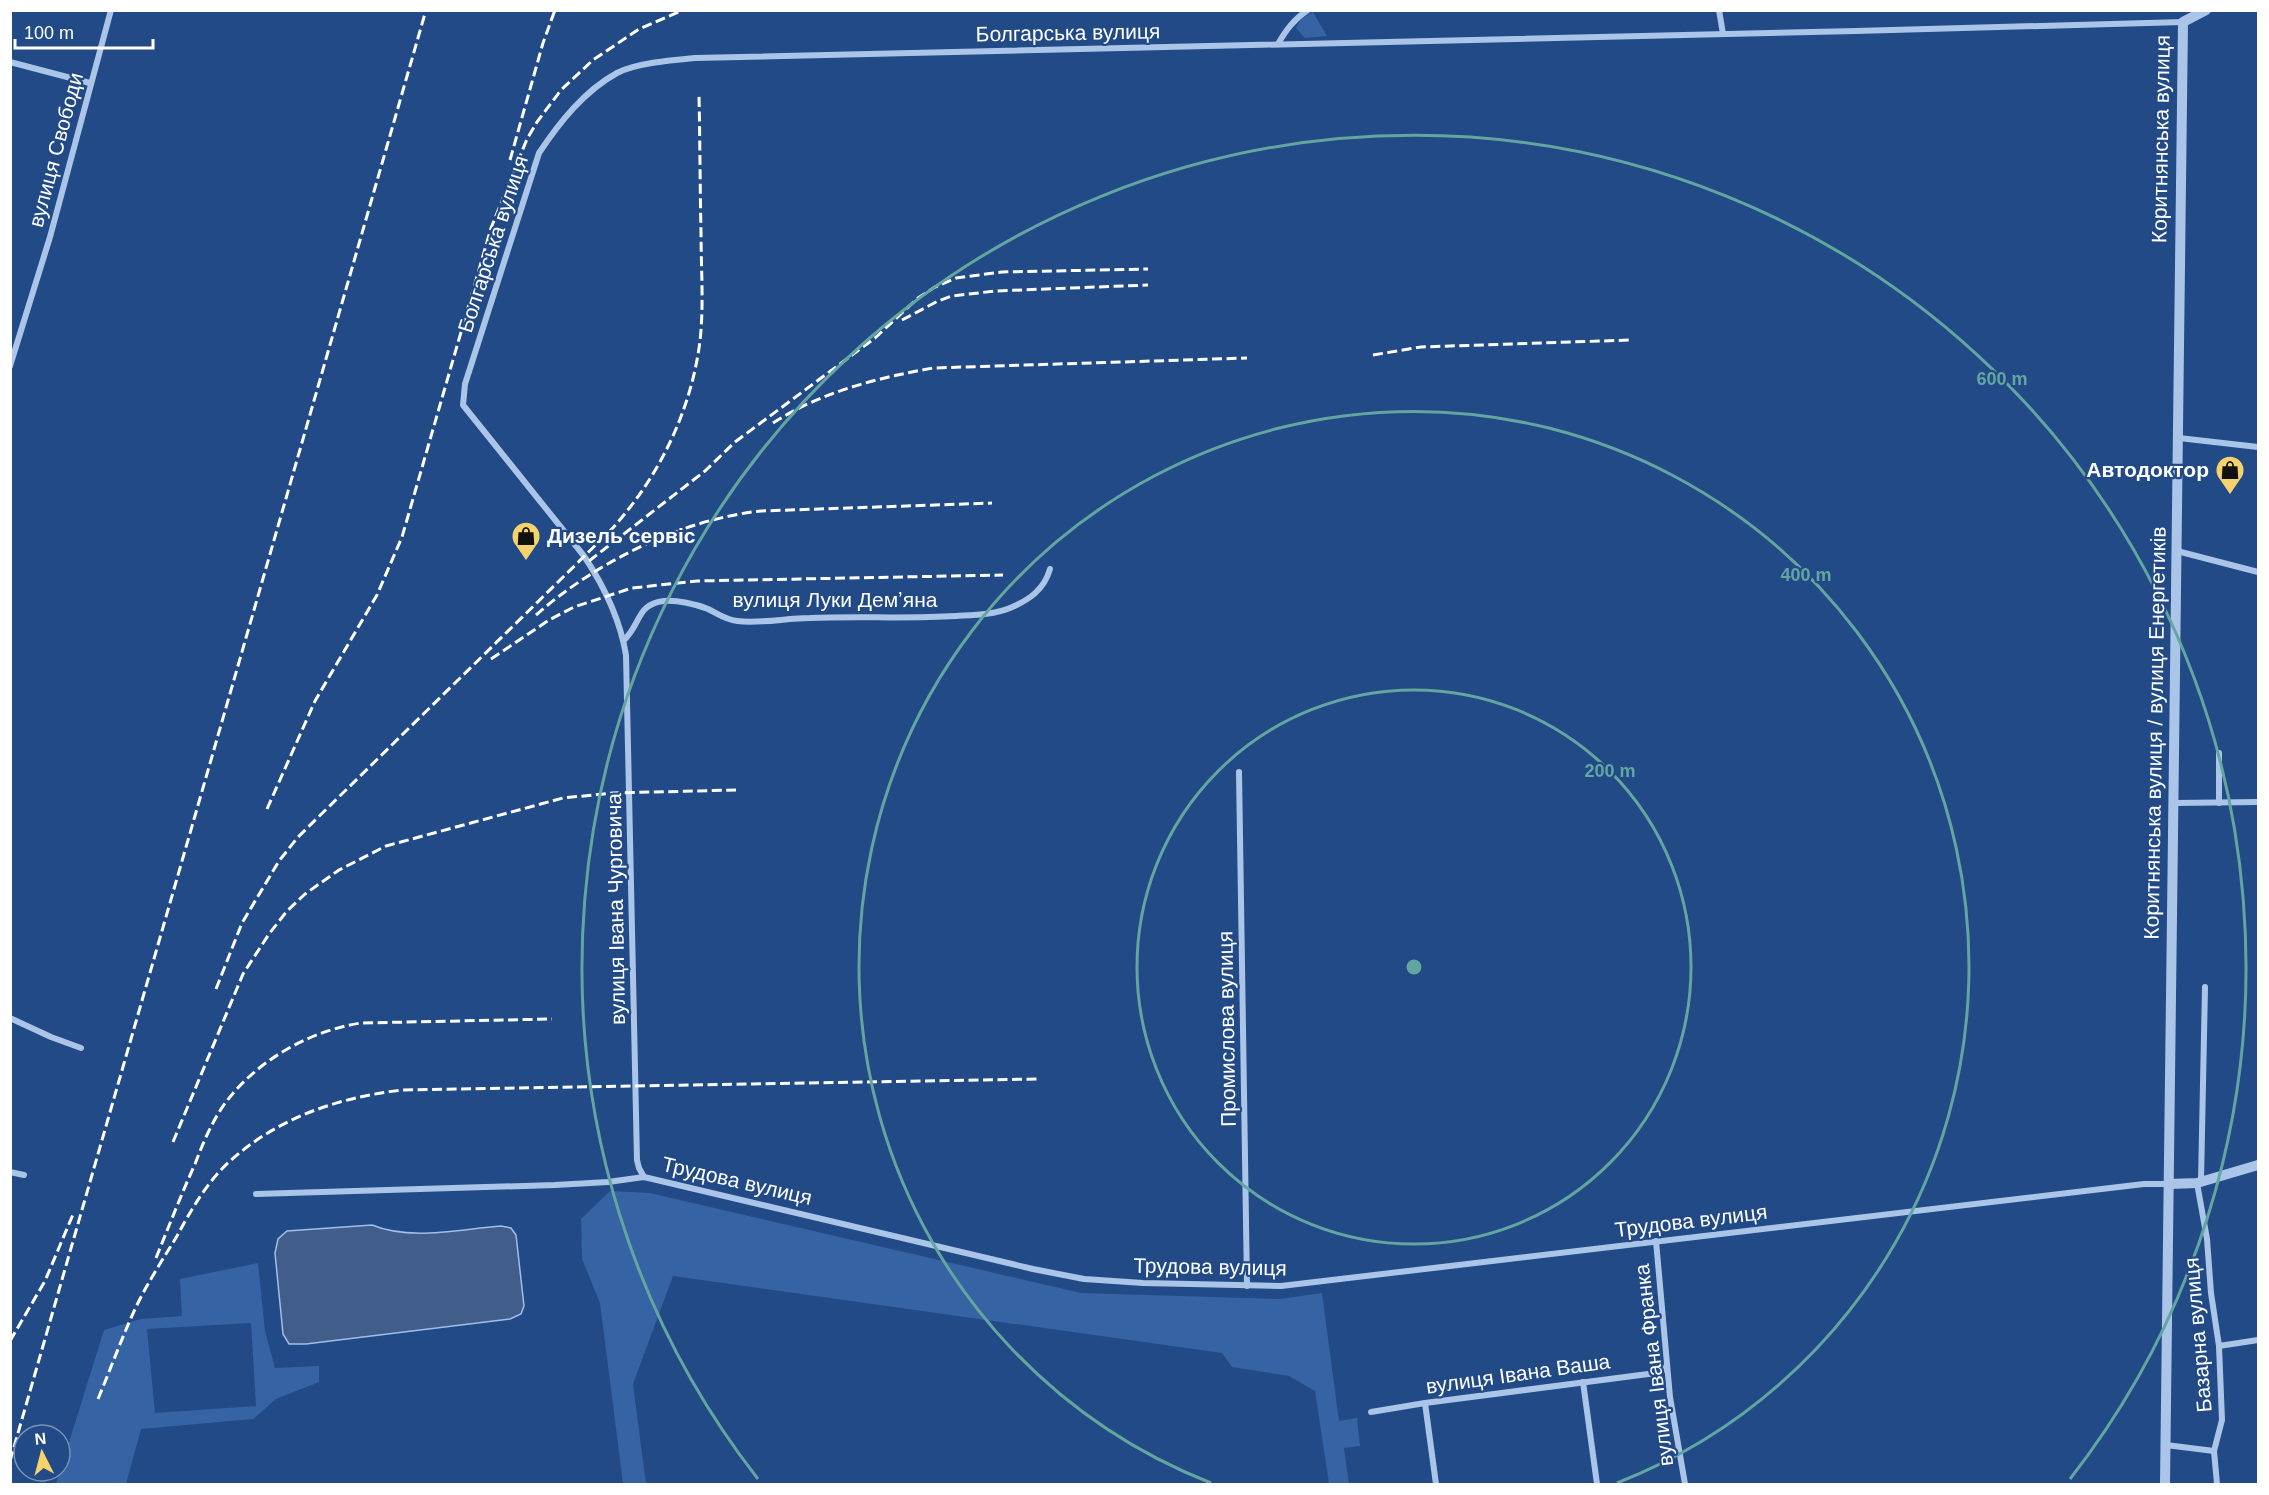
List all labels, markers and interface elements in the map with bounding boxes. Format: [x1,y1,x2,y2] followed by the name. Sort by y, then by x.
[15,12,153,50] scale bar
[976,19,1160,46] street label: Болгарська вулиця
[24,23,74,43] text: 100 m
[2147,35,2174,243] street label: Коритнянська вулиця
[24,70,87,230] street label: вулиця Свободи
[453,153,532,335] street label: Болгарська вулиця
[1976,369,2028,389] text: 600 m
[2214,454,2246,496] shop icon: Автодоктор
[2086,458,2209,481] place label: Автодоктор
[510,520,542,562] shop icon: Дизель сервіс
[547,524,696,547] place label: Дизель сервіс
[2139,526,2170,940] street label: Коритнянська вулиця / вулиця Енергетиків
[1780,565,1832,585] text: 400 m
[733,588,938,611] street label: вулиця Луки Демʼяна
[1584,761,1636,781] text: 200 m
[602,793,629,1025] street label: вулиця Івана Чурговича
[1213,931,1240,1127] street label: Промислова вулиця
[1404,957,1424,977] centre of rings
[660,1152,814,1209] street label: Трудова вулиця
[1613,1200,1768,1241] street label: Трудова вулиця
[1133,1254,1287,1279] street label: Трудова вулиця
[2179,1257,2216,1413] street label: Базарна вулиця
[1630,1262,1677,1468] street label: вулиця Івана Франка
[1424,1349,1612,1398] street label: вулиця Івана Ваша
[12,1423,72,1483] north arrow
[34,1430,47,1448] text: N

